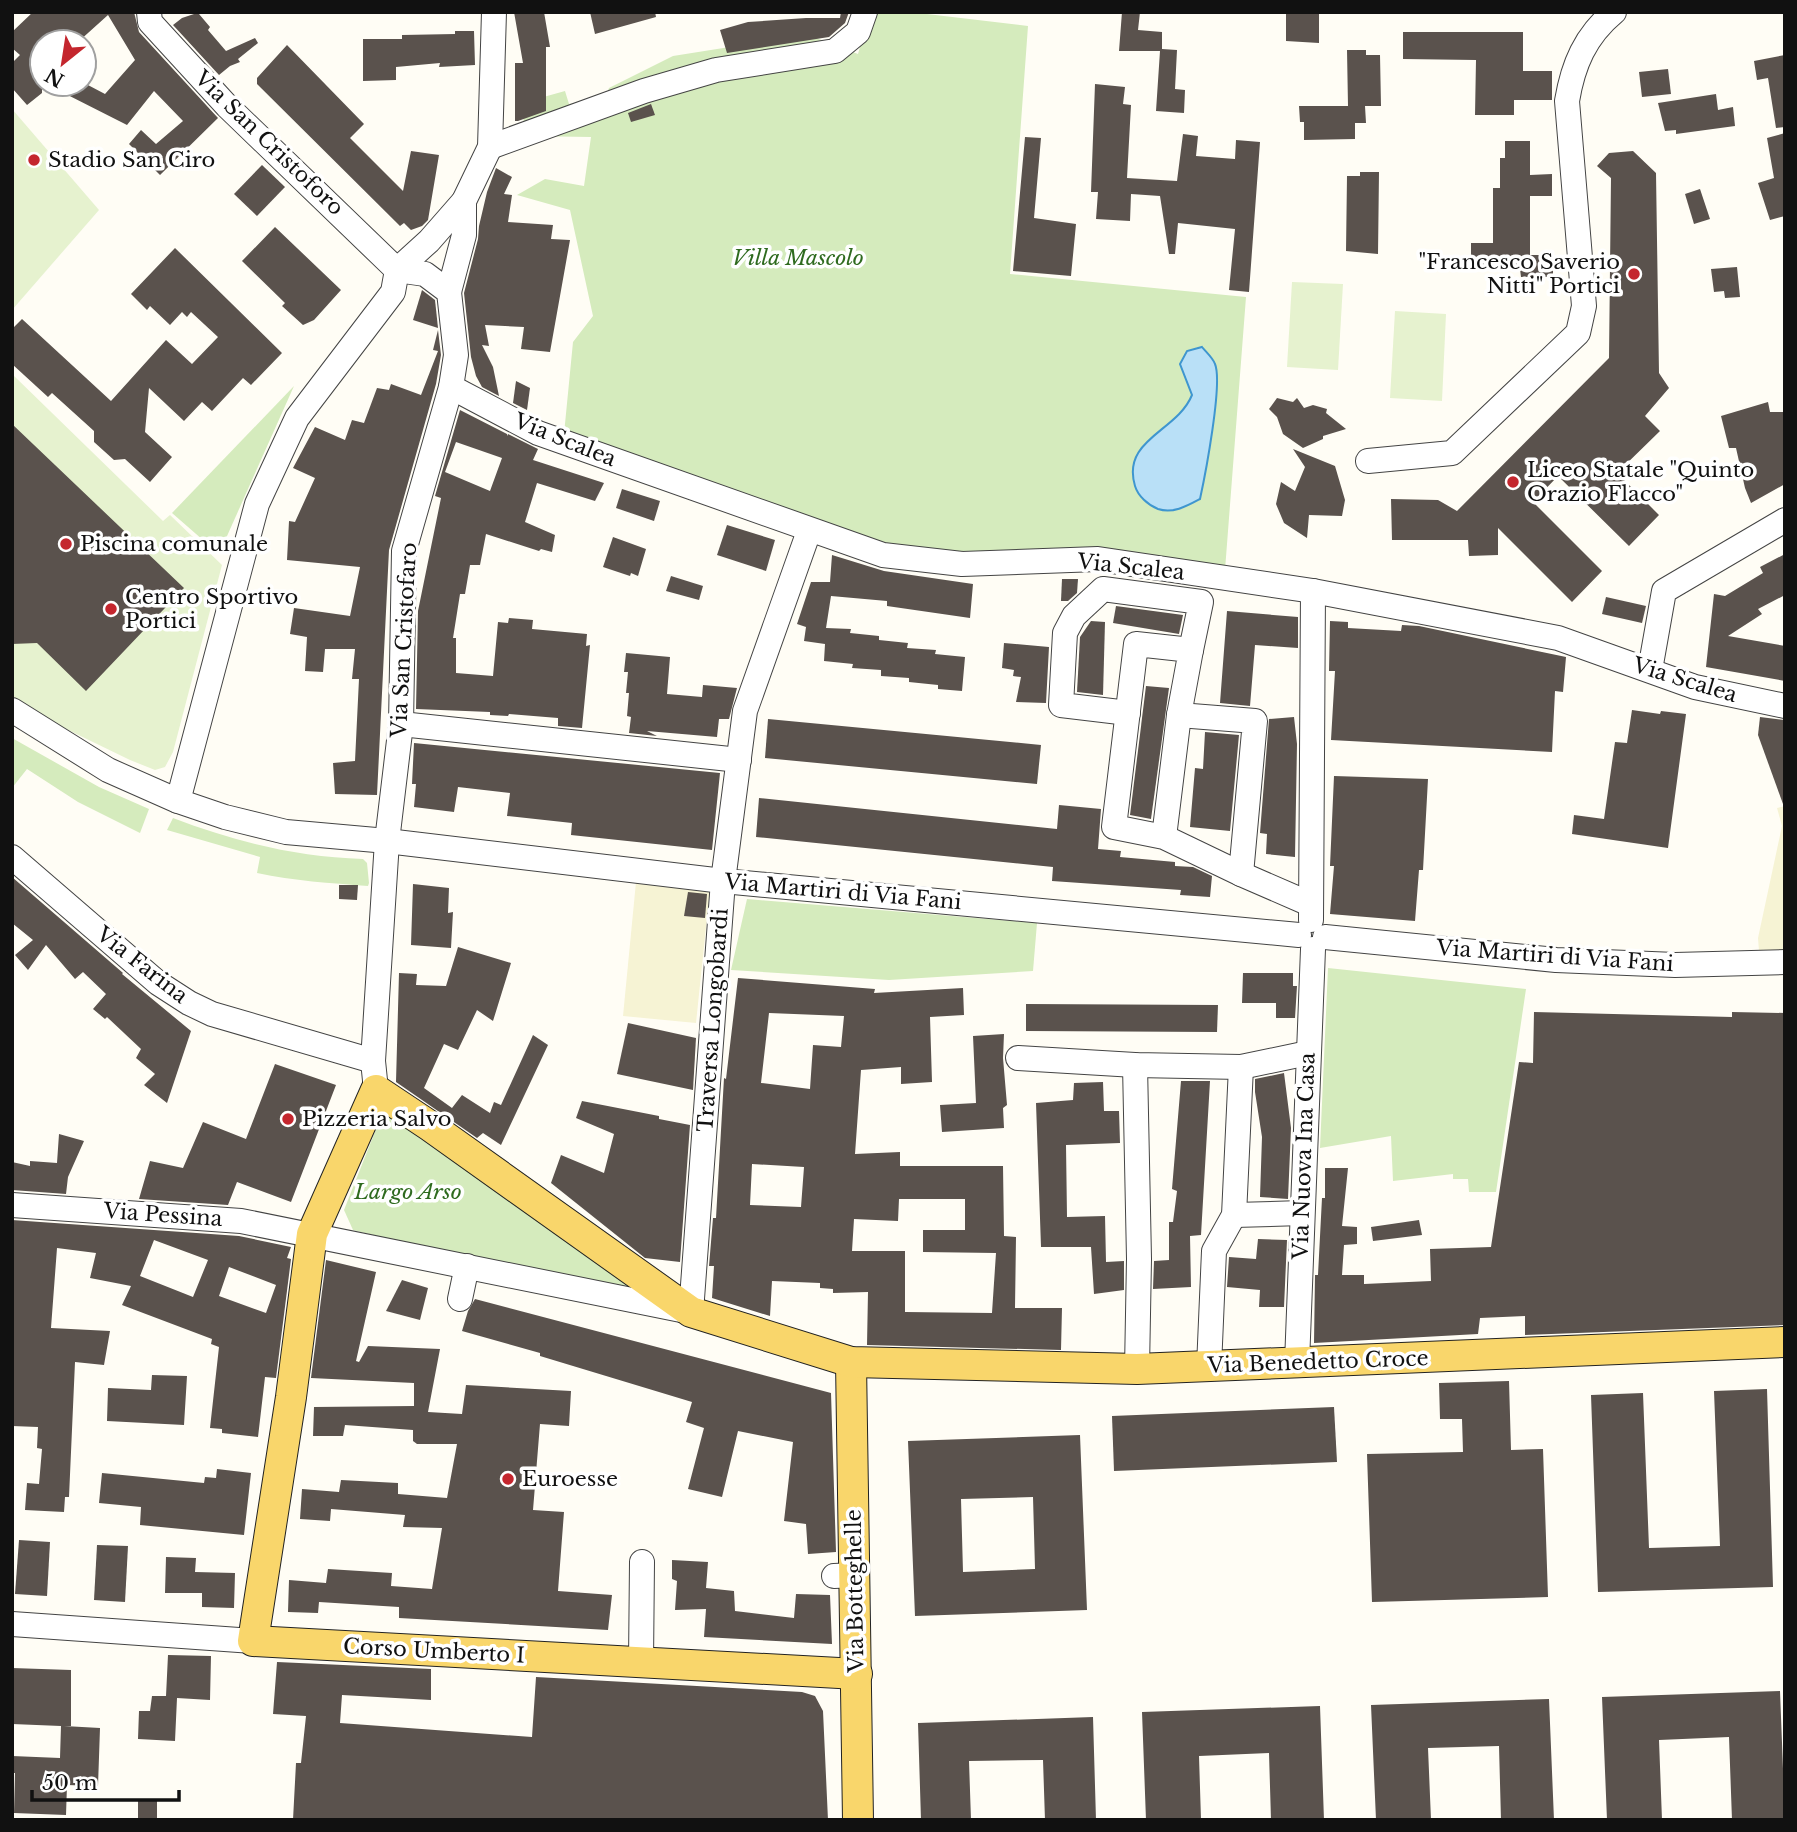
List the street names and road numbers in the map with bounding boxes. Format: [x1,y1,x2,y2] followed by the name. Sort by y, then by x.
[188,64,349,221] street label: Via San Cristoforo
[509,407,620,472] street label: Via Scalea
[386,542,422,739] street label: Via San Cristofaro
[1075,548,1186,586] street label: Via Scalea
[1629,652,1741,708] street label: Via Scalea
[722,869,963,915] street label: Via Martiri di Via Fani
[692,907,734,1133] street label: Traversa Longobardi
[90,921,193,1009] street label: Via Farina
[1435,935,1674,977] street label: Via Martiri di Via Fani
[1287,1052,1321,1261] street label: Via Nuova Ina Casa
[102,1198,224,1232] street label: Via Pessina
[1206,1345,1429,1379] street label: Via Benedetto Croce
[841,1509,869,1674] street label: Via Botteghelle
[342,1633,526,1669] street label: Corso Umberto I

